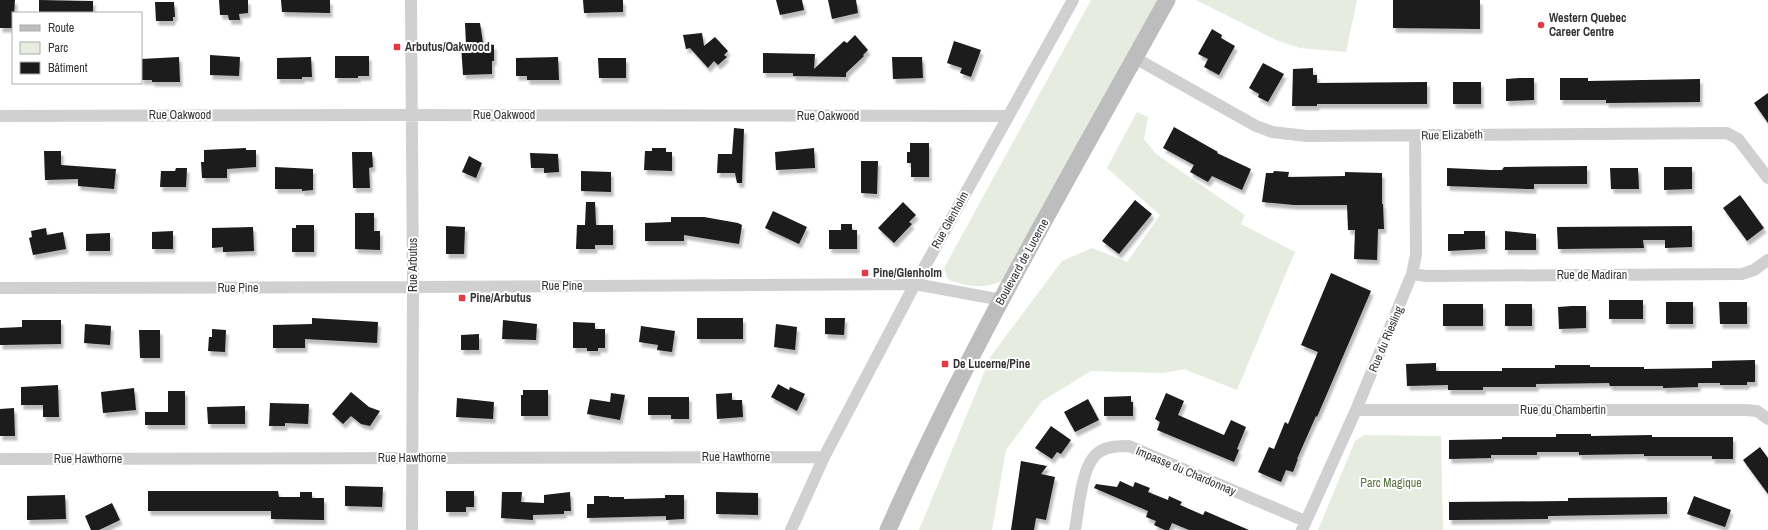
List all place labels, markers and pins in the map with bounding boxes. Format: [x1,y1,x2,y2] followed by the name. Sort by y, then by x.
[1549,10,1627,40] place label: Western Quebec Career Centre
[1536,20,1546,30] marker: Western Quebec Career Centre
[405,39,490,55] place label: Arbutus/Oakwood
[392,42,402,52] marker: Arbutus/Oakwood
[873,265,942,281] place label: Pine/Glenholm
[860,268,870,278] marker: Pine/Glenholm
[470,290,532,306] place label: Pine/Arbutus
[457,293,467,303] marker: Pine/Arbutus
[953,356,1031,372] place label: De Lucerne/Pine
[940,359,950,369] marker: De Lucerne/Pine

